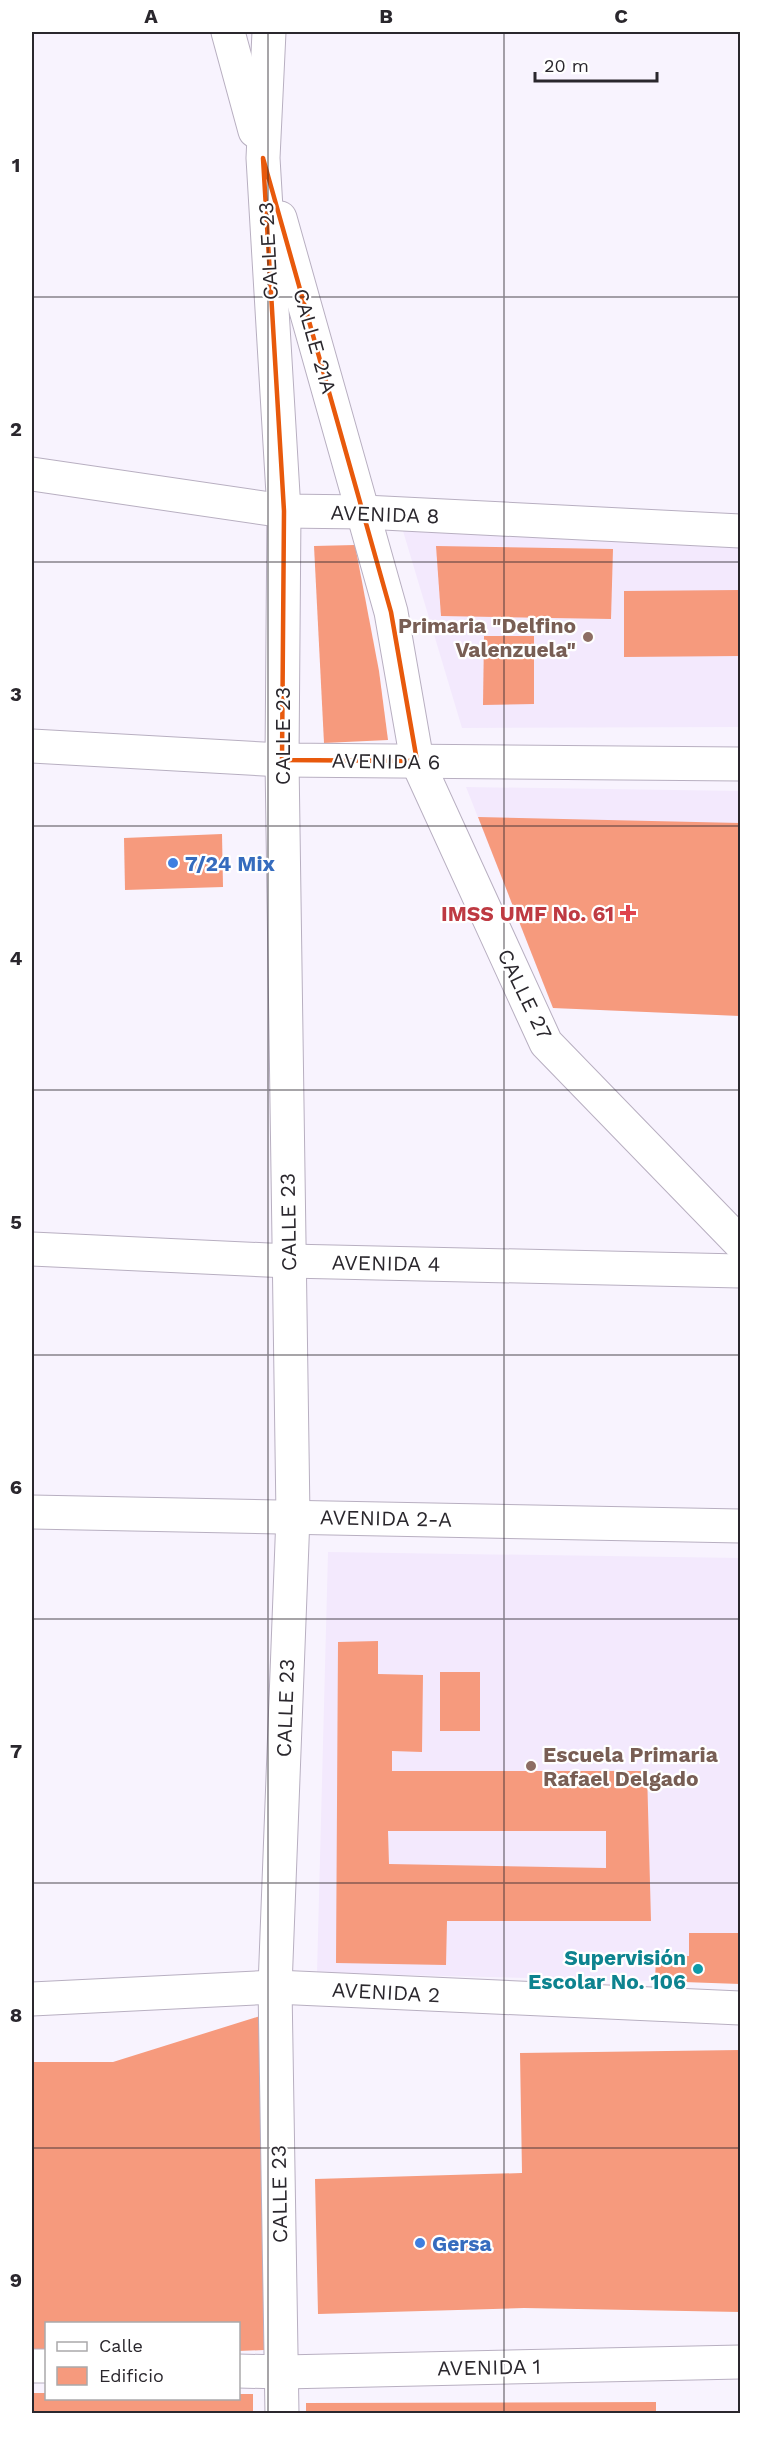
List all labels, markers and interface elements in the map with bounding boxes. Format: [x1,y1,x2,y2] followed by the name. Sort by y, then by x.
[144,4,158,28] text: A
[379,4,393,28] text: B
[614,4,628,28] text: C
[535,45,656,83] scale bar
[544,55,589,76] text: 20 m
[12,153,20,177] text: 1
[253,201,283,301] street label: CALLE 23
[288,286,342,397] street label: CALLE 21A
[10,417,22,441] text: 2
[330,500,440,528] street label: AVENIDA 8
[398,613,576,662] place label: Primaria "Delfino Valenzuela"
[581,630,595,644] marker: Primaria "Delfino Valenzuela"
[10,682,22,706] text: 3
[270,687,295,785] street label: CALLE 23
[331,748,441,774] street label: AVENIDA 6
[185,851,276,876] place label: 7/24 Mix
[166,856,180,870] marker: 7/24 Mix
[441,901,614,926] place label: IMSS UMF No. 61
[619,904,637,922] marker: IMSS UMF No. 61
[492,945,558,1044] street label: CALLE 27
[10,946,23,970] text: 4
[275,1173,301,1271] street label: CALLE 23
[10,1210,22,1234] text: 5
[331,1250,441,1276] street label: AVENIDA 4
[10,1475,22,1499] text: 6
[320,1504,452,1532] street label: AVENIDA 2-A
[271,1658,299,1758] street label: CALLE 23
[10,1739,22,1763] text: 7
[543,1742,719,1791] place label: Escuela Primaria Rafael Delgado
[524,1759,538,1773] marker: Escuela Primaria Rafael Delgado
[528,1945,686,1994] place label: Supervisión Escolar No. 106
[691,1962,705,1976] marker: Supervisión Escolar No. 106
[331,1977,441,2007] street label: AVENIDA 2
[10,2003,22,2027] text: 8
[266,2145,292,2243] street label: CALLE 23
[432,2231,492,2256] place label: Gersa
[413,2236,427,2250] marker: Gersa
[10,2268,22,2292] text: 9
[45,2322,240,2400] legend
[99,2335,143,2356] text: Calle
[437,2354,541,2380] street label: AVENIDA 1
[99,2365,164,2386] text: Edificio

